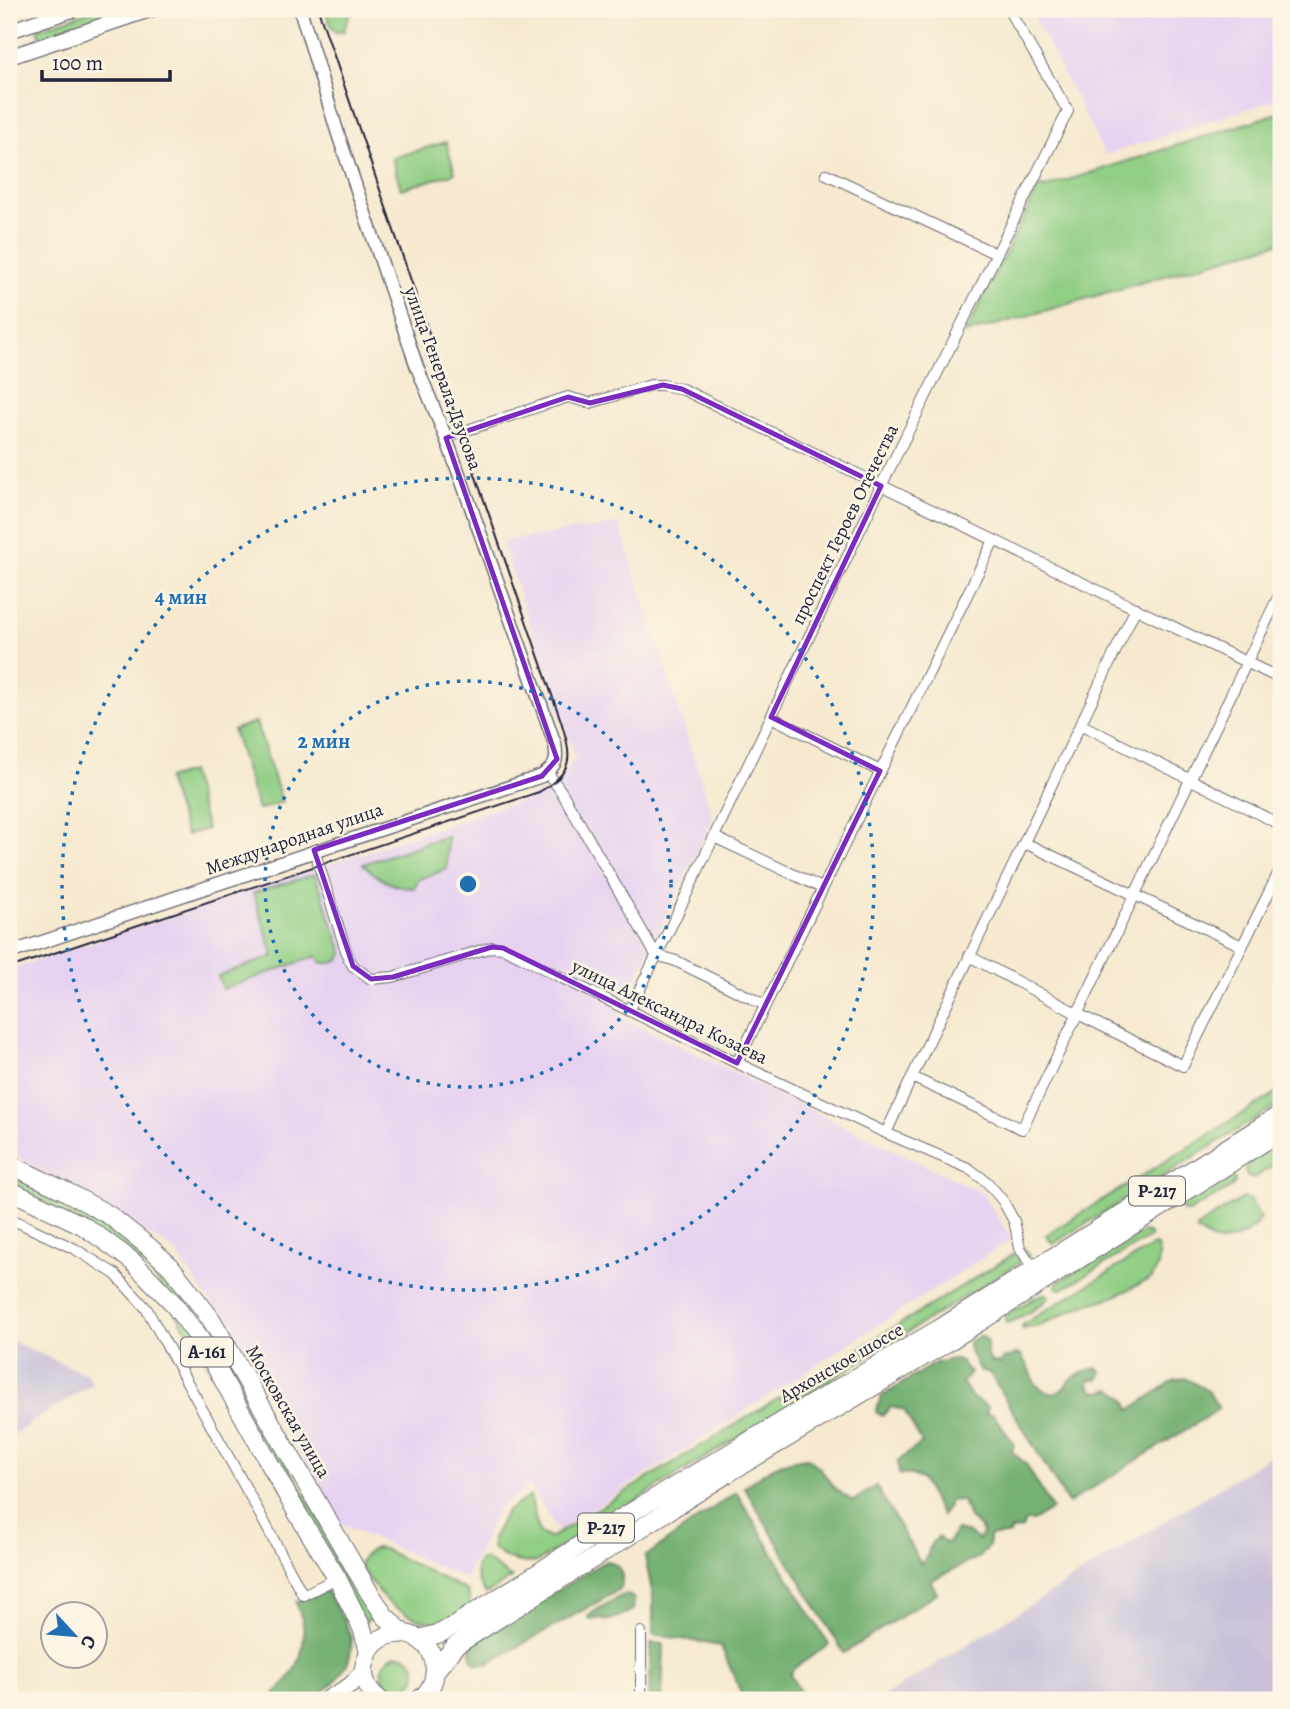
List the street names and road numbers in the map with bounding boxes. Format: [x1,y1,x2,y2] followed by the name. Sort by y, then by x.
[397,282,488,474] street label: улица Генерала Дзусова
[785,419,905,629] street label: проспект Героев Отечества
[202,796,387,882] street label: Международная улица
[566,953,772,1071] street label: улица Александра Козаева
[1129,1176,1185,1206] road number: Р-217
[774,1317,908,1409] street label: Архонское шоссе
[181,1338,233,1366] road number: А-161
[239,1340,337,1483] street label: Московская улица
[578,1513,634,1542] road number: Р-217

